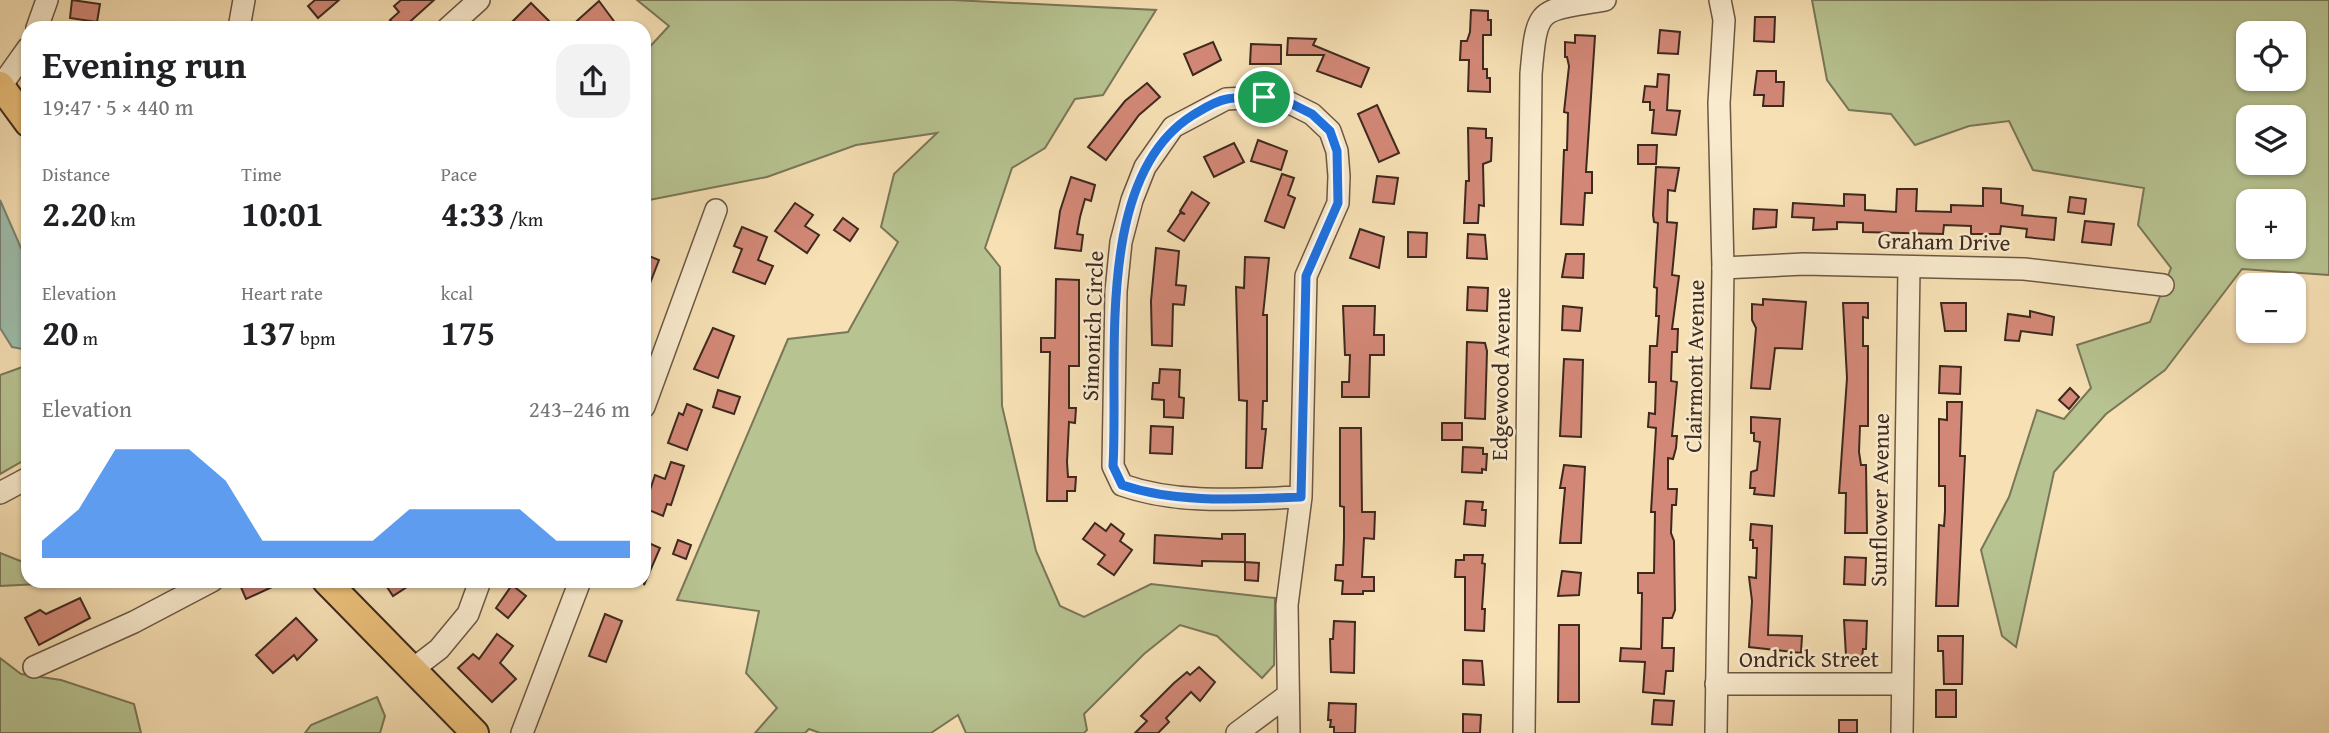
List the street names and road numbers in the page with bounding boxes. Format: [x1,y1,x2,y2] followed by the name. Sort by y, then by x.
[1877,223,2011,259] street label: Graham Drive
[1073,250,1111,402] street label: Simonich Circle
[1676,279,1712,453] street label: Clairmont Avenue
[1482,287,1518,461] street label: Edgewood Avenue
[1861,413,1897,587] street label: Sunflower Avenue
[1739,642,1879,675] street label: Ondrick Street

